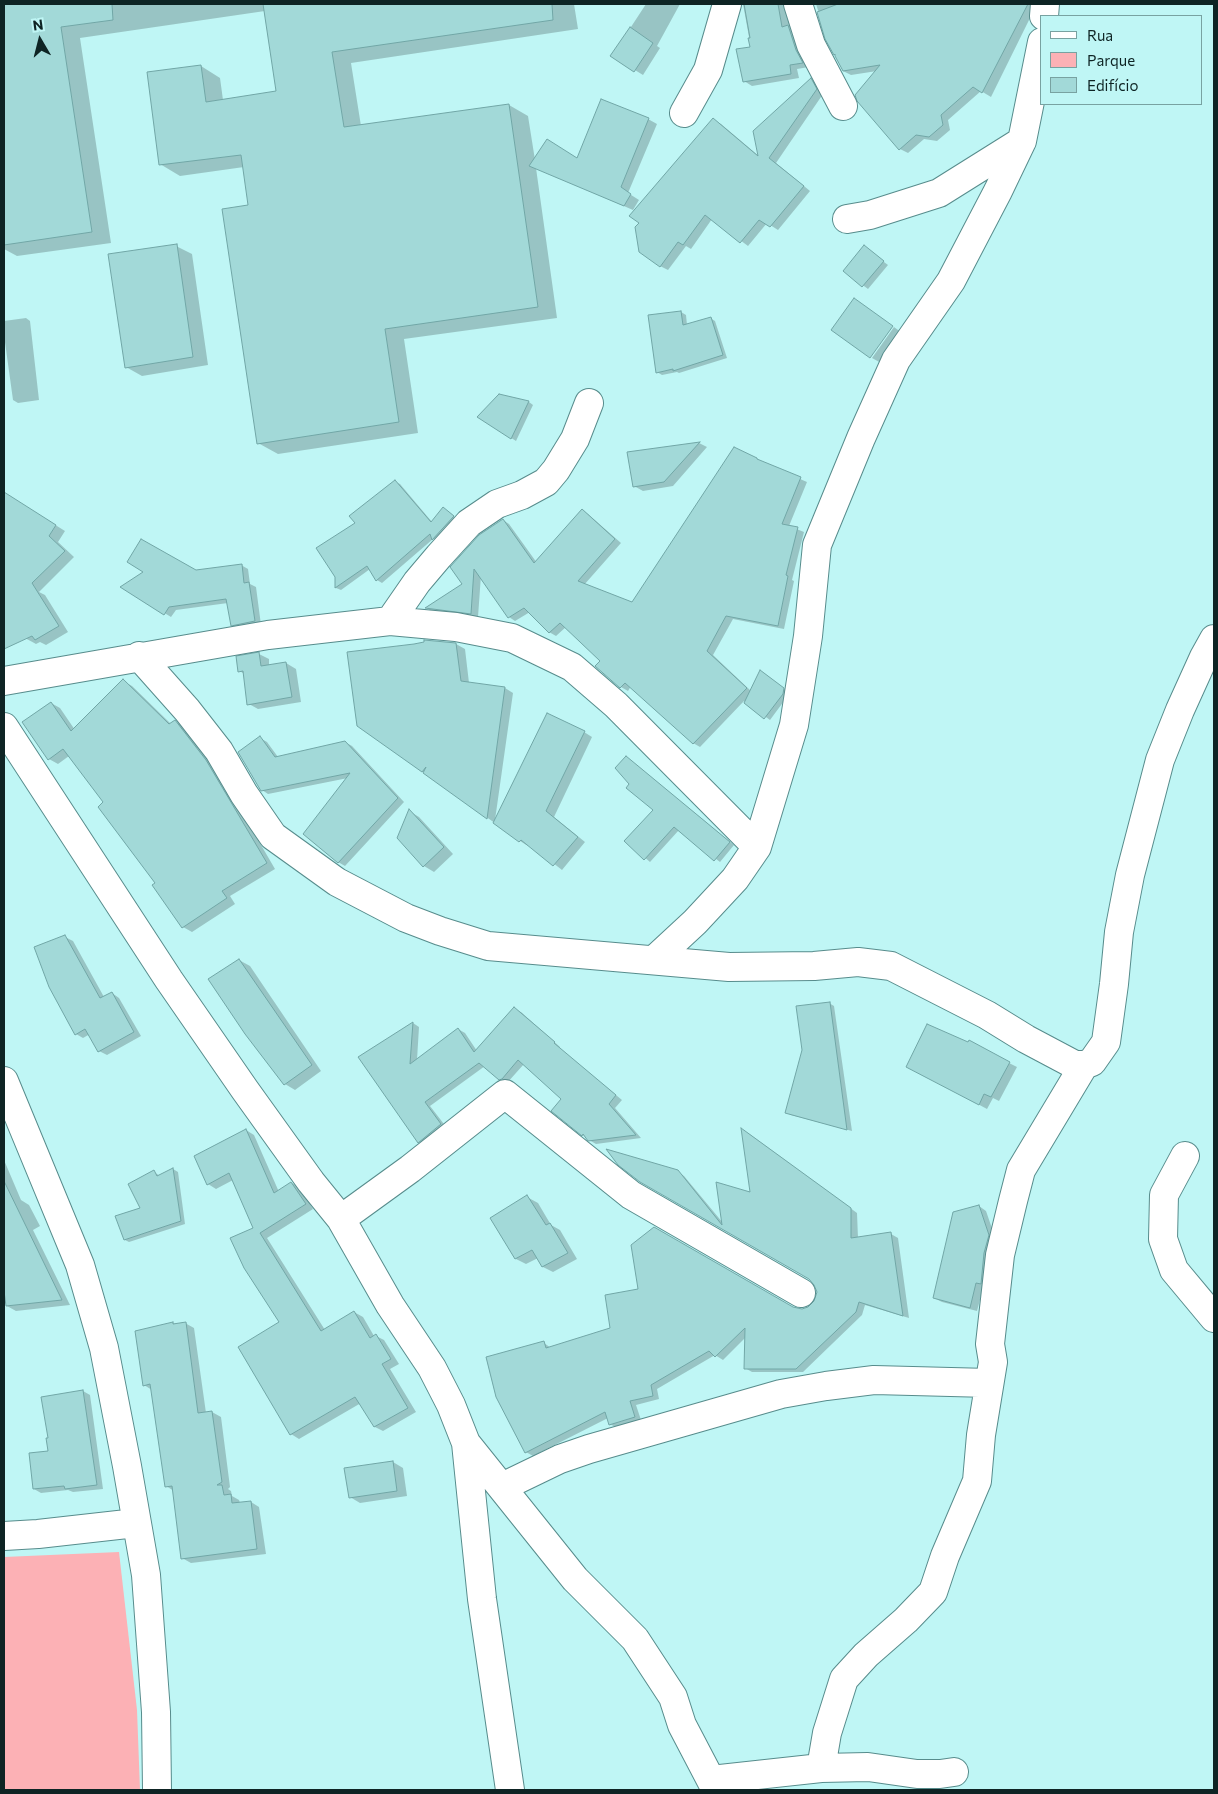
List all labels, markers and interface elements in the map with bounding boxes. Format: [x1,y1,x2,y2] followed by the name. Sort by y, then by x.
[15,15,65,65] north arrow
[1040,15,1203,105] legend
[31,16,44,34] text: N
[1087,26,1113,44] text: Rua
[1087,51,1135,69] text: Parque
[1087,76,1138,94] text: Edifício

